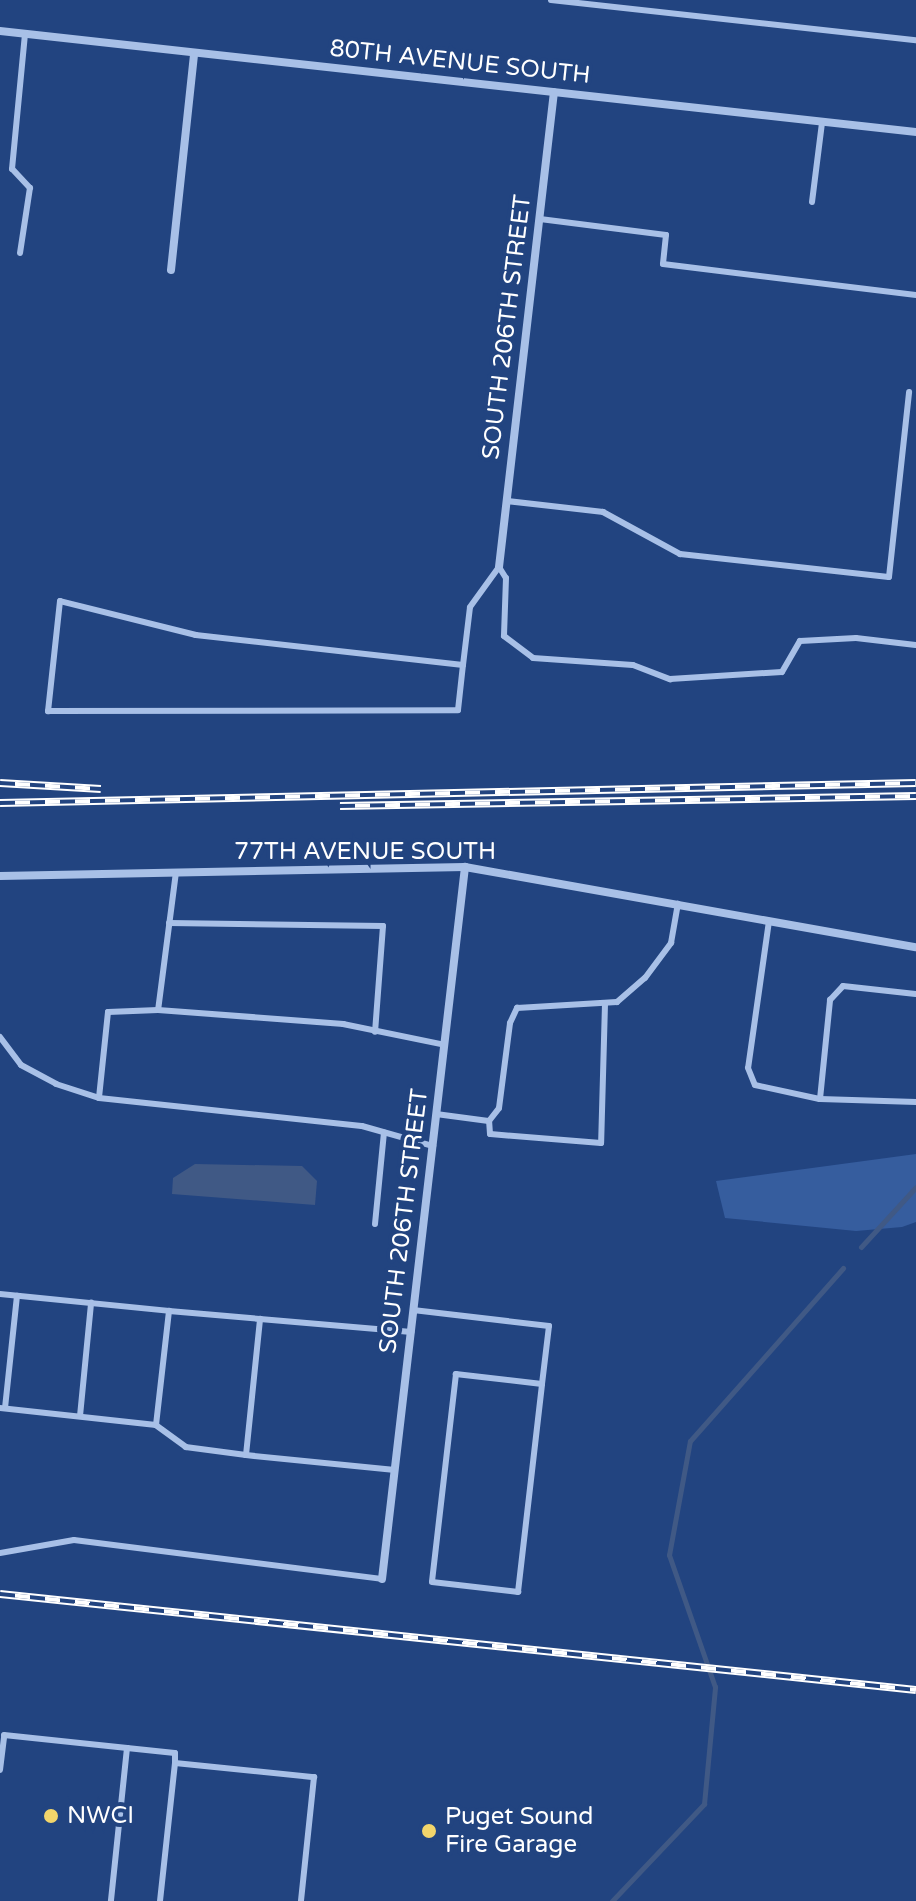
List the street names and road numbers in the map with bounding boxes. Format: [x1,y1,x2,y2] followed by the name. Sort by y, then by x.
[328,34,592,90] street label: 80TH AVENUE SOUTH
[476,193,538,461] street label: SOUTH 206TH STREET
[234,838,496,866] street label: 77TH AVENUE SOUTH
[373,1087,435,1355] street label: SOUTH 206TH STREET

